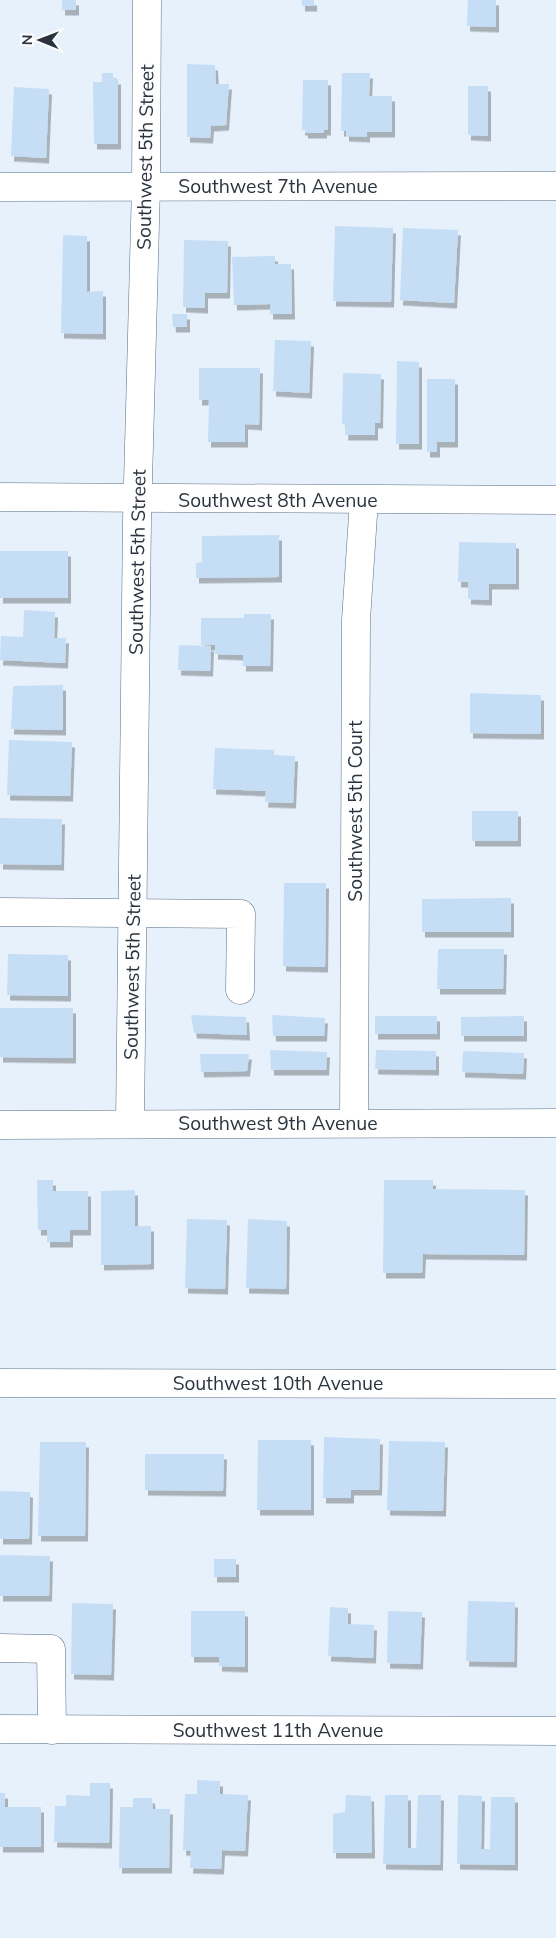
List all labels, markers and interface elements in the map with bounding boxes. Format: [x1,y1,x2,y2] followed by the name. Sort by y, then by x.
[15,15,65,65] north arrow
[18,34,36,45] text: N
[131,64,159,250] street label: Southwest 5th Street
[178,174,378,198] street label: Southwest 7th Avenue
[123,469,151,655] street label: Southwest 5th Street
[178,488,378,512] street label: Southwest 8th Avenue
[343,720,367,902] street label: Southwest 5th Court
[118,874,146,1060] street label: Southwest 5th Street
[178,1111,378,1135] street label: Southwest 9th Avenue
[173,1371,383,1395] street label: Southwest 10th Avenue
[173,1718,383,1742] street label: Southwest 11th Avenue

